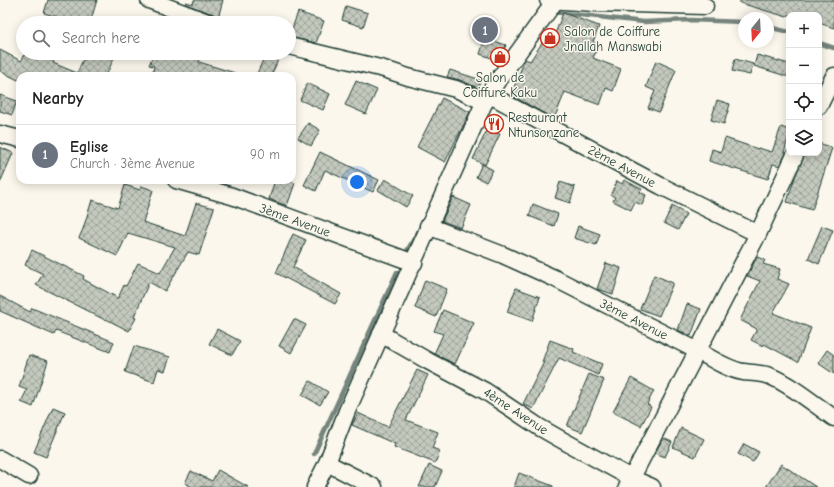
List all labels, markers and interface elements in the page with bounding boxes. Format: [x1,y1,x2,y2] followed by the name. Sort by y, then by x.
[738,12,774,48] north arrow
[786,12,822,156] map controls
[786,12,822,48] button: +
[472,15,498,45] pin: 1
[16,16,296,60] search box
[564,24,662,54] place label: Salon de Coiffure Jnallah Manswabi
[30,27,52,49] icon: search
[539,27,561,49] shop icon: Salon de Coiffure Jnallah Manswabi
[62,29,140,47] text: Search here
[489,46,511,68] shop icon: Salon de Coiffure Kaku
[786,48,822,84] button: −
[463,70,537,100] place label: Salon de Coiffure Kaku
[786,84,822,120] button: locate
[32,89,83,108] text: Nearby
[508,110,580,140] place label: Restaurant Ntunsonzane
[483,113,505,135] restaurant icon: Restaurant Ntunsonzane
[786,120,822,156] button: layers
[70,138,108,156] text: Eglise
[586,142,659,190] street label: 2ème Avenue
[42,147,48,162] text: 1
[250,147,280,162] text: 90 m
[70,156,195,171] text: Church · 3ème Avenue
[347,172,367,192] your location
[258,200,333,240] street label: 3ème Avenue
[597,295,671,343] street label: 3ème Avenue
[481,385,552,438] street label: 4ème Avenue

